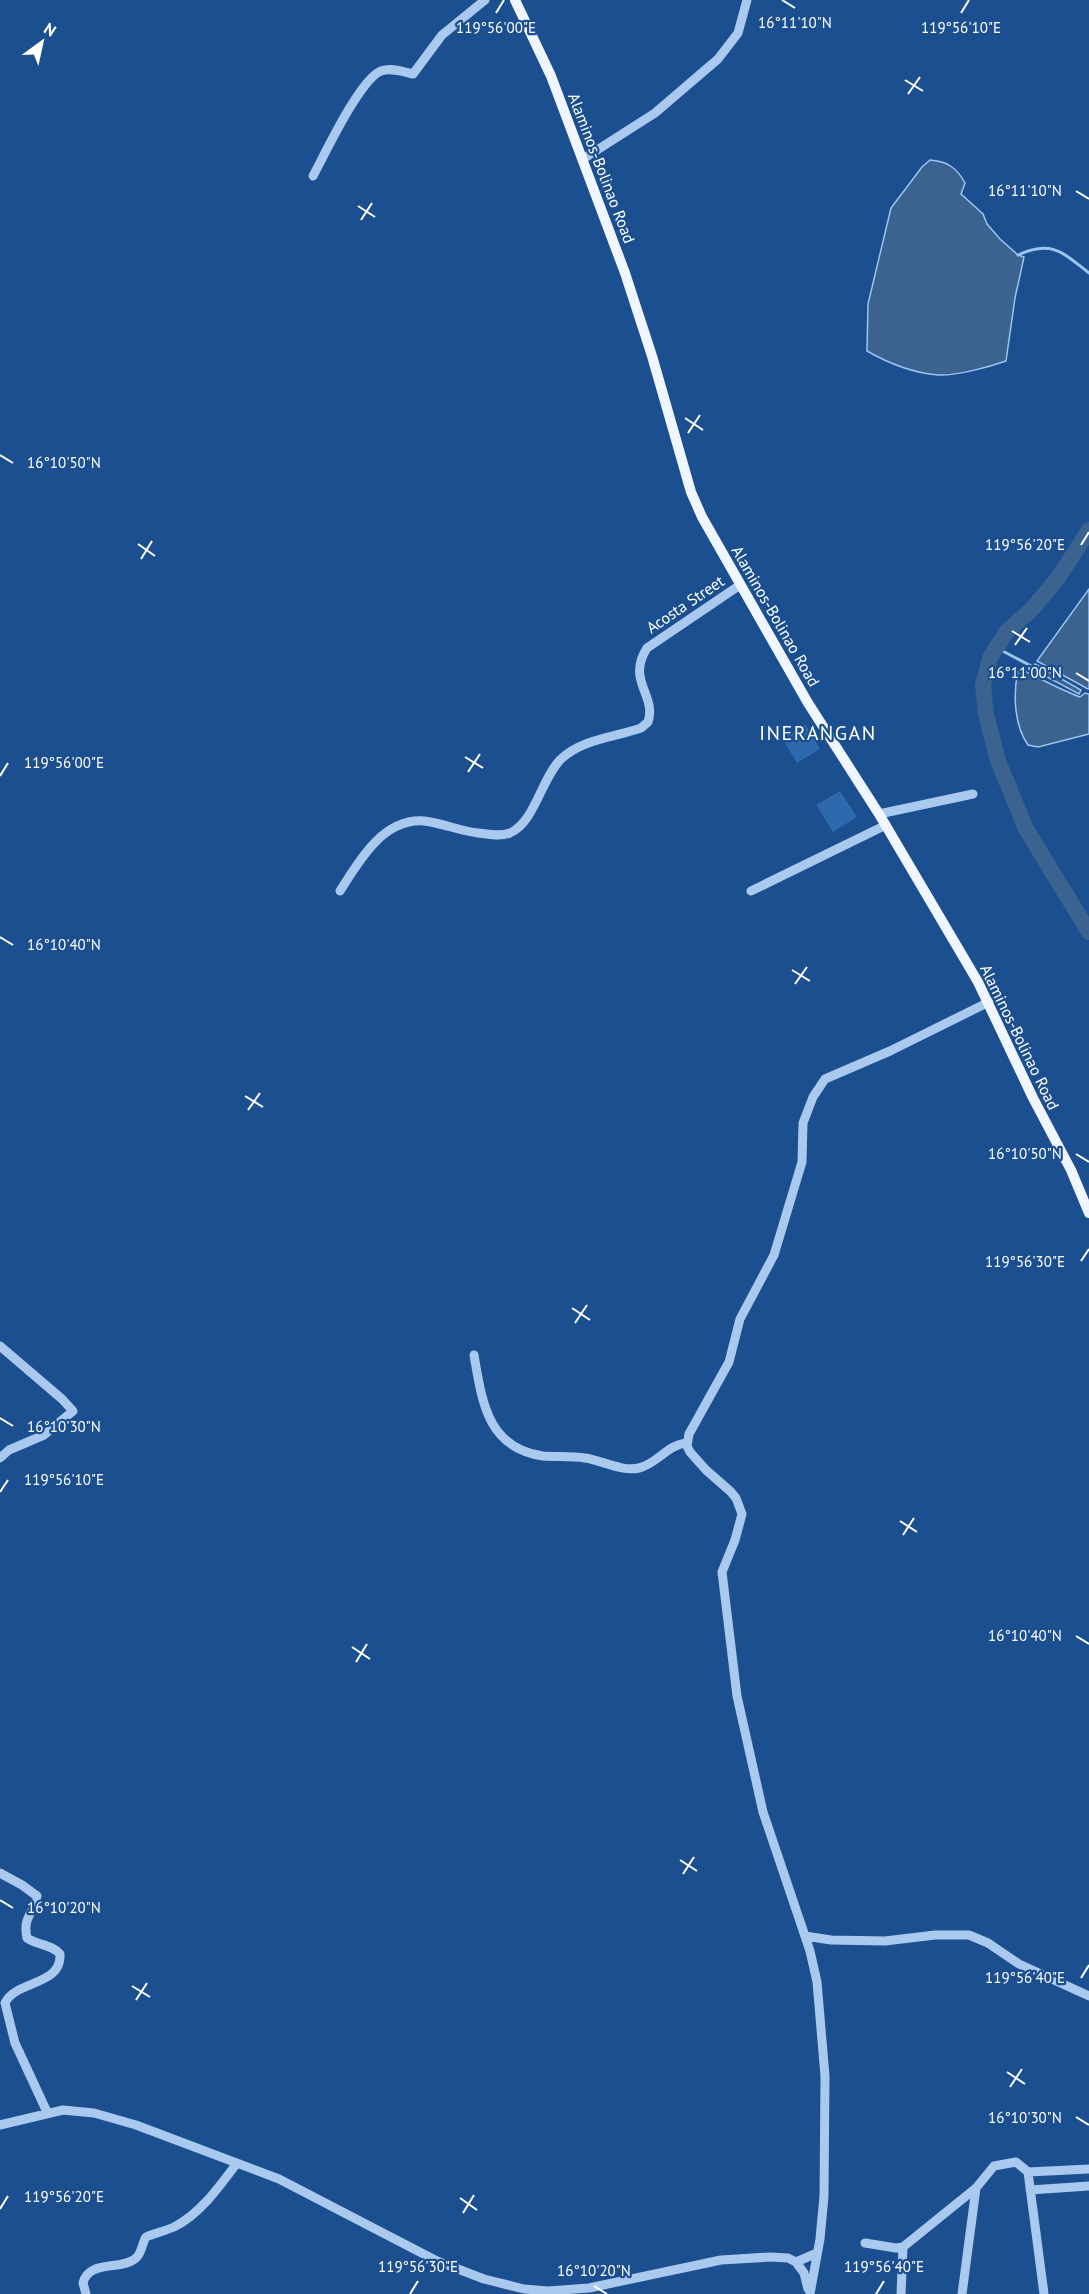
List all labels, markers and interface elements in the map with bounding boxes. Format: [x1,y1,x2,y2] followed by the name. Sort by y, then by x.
[12,12,72,72] north arrow
[758,13,832,32] text: 16°11'10"N
[40,18,60,41] text: N
[456,18,536,37] text: 119°56'00"E
[921,18,1001,37] text: 119°56'10"E
[564,90,640,246] street label: Alaminos-Bolinao Road
[988,181,1062,200] text: 16°11'10"N
[27,453,101,472] text: 16°10'50"N
[985,535,1065,554] text: 119°56'20"E
[727,542,825,690] street label: Alaminos-Bolinao Road
[642,570,728,637] street label: Acosta Street
[988,663,1062,682] text: 16°11'00"N
[759,720,877,746] district label: INERANGAN
[24,753,104,772] text: 119°56'00"E
[27,935,101,954] text: 16°10'40"N
[976,961,1064,1113] street label: Alaminos-Bolinao Road
[988,1144,1062,1163] text: 16°10'50"N
[985,1252,1065,1271] text: 119°56'30"E
[27,1417,101,1436] text: 16°10'30"N
[24,1470,104,1489] text: 119°56'10"E
[988,1626,1062,1645] text: 16°10'40"N
[27,1898,101,1917] text: 16°10'20"N
[985,1968,1065,1987] text: 119°56'40"E
[988,2108,1062,2127] text: 16°10'30"N
[24,2187,104,2206] text: 119°56'20"E
[378,2257,458,2276] text: 119°56'30"E
[844,2257,924,2276] text: 119°56'40"E
[557,2261,631,2280] text: 16°10'20"N

